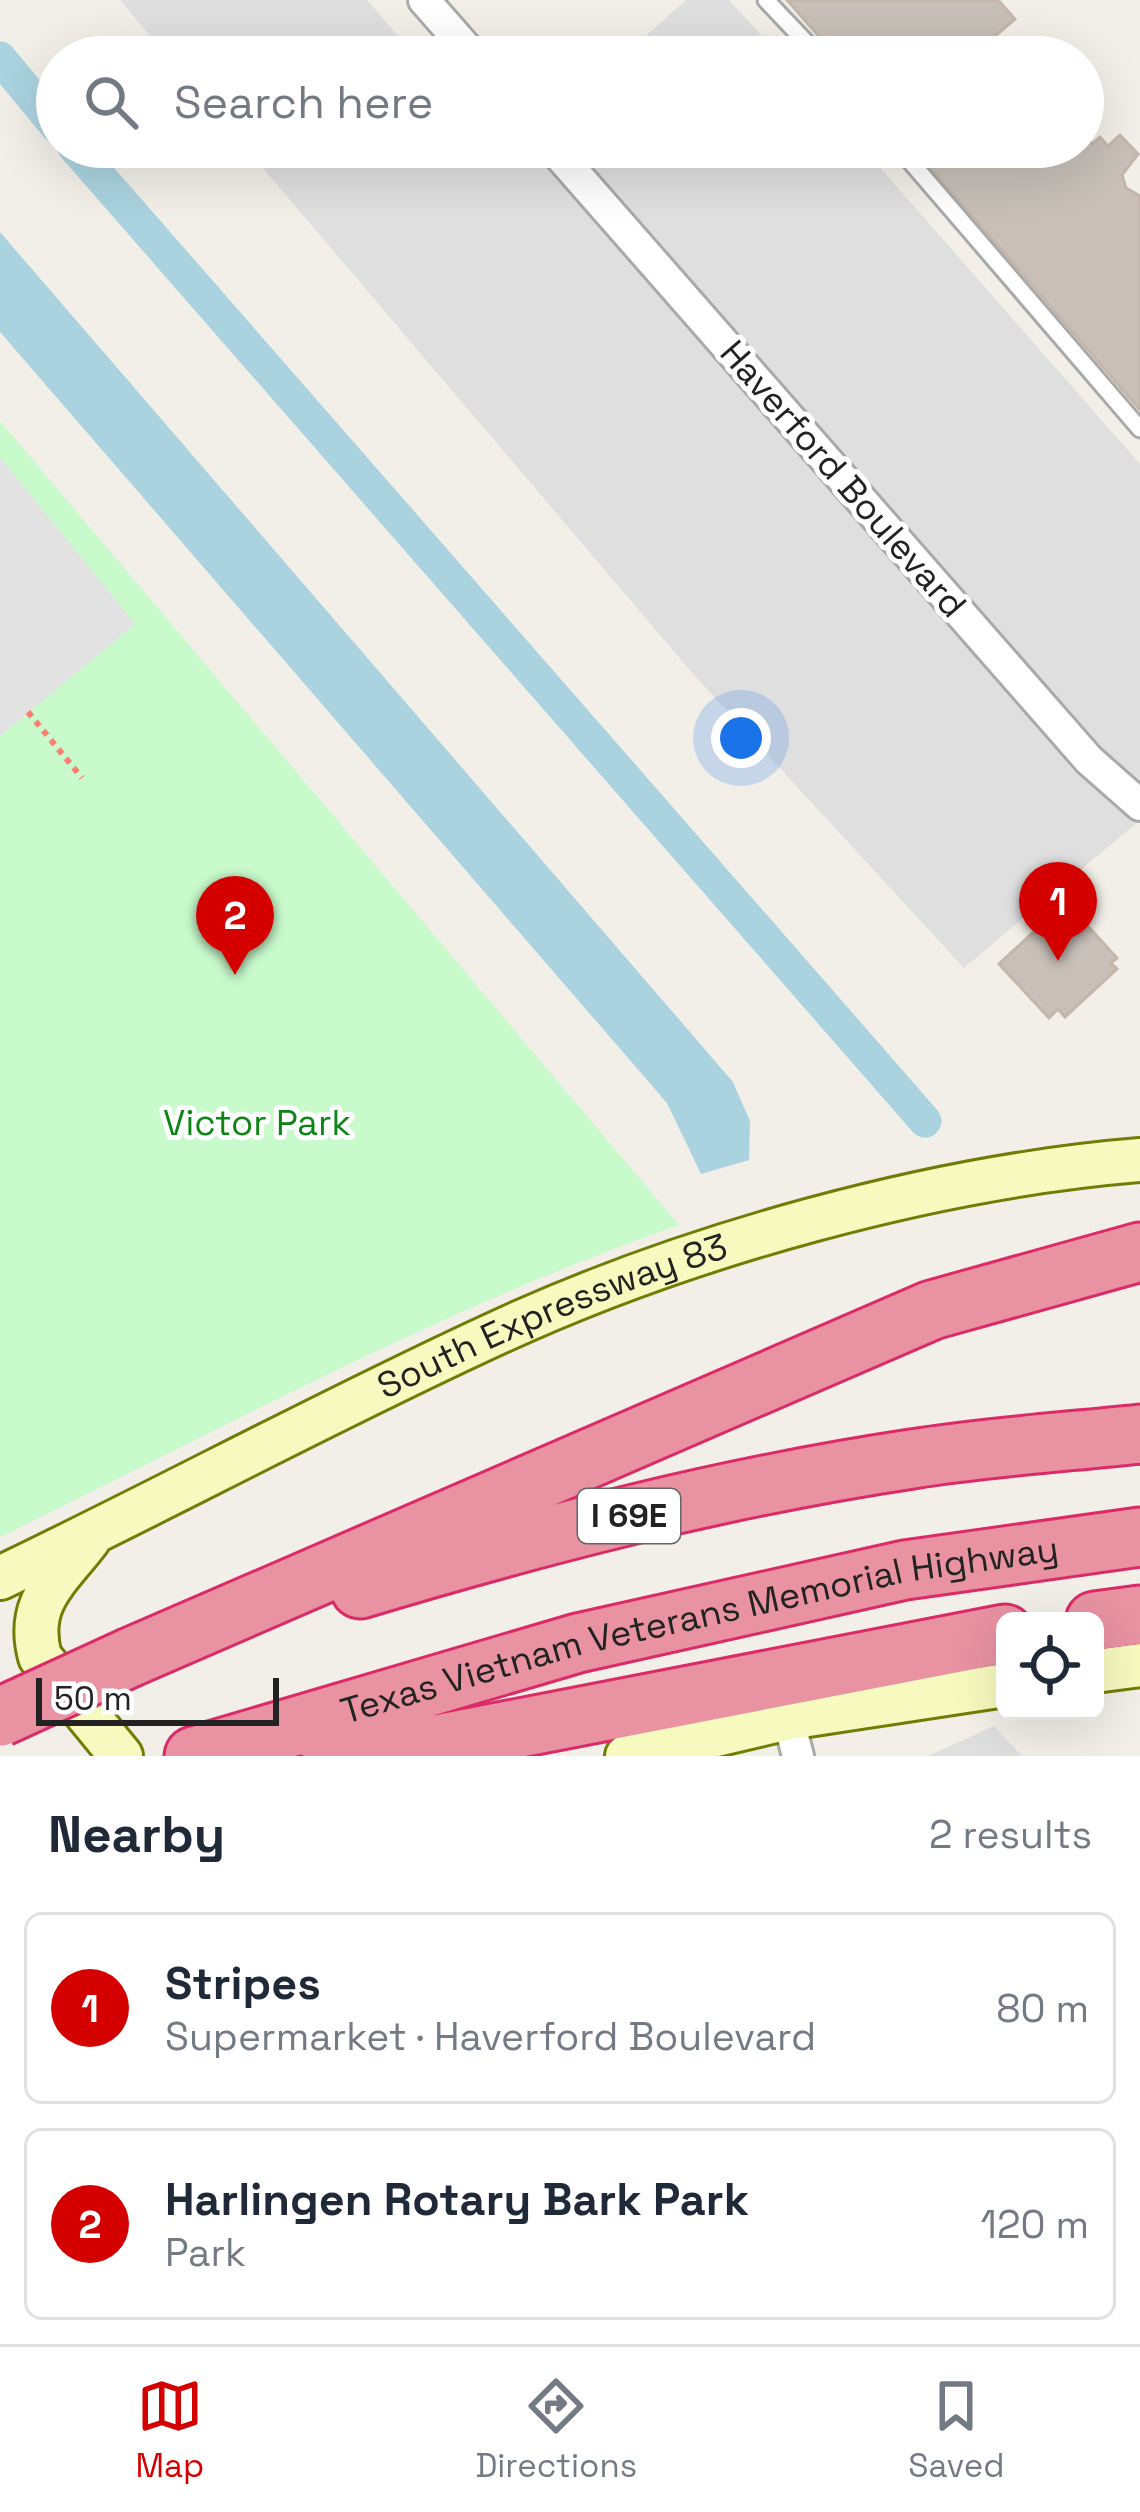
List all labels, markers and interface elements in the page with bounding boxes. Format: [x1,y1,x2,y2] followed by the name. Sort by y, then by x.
[36,36,1104,168] search box
[78,69,144,135] icon: search
[174,74,433,131] text: Search here
[710,331,976,627] street label: Haverford Boulevard
[711,708,771,768] your location
[1019,862,1097,961] pin: 1
[196,876,274,975] pin: 2
[163,1100,351,1146] park label: Victor Park
[370,1223,733,1409] street label: South Expressway 83
[578,1489,680,1543] road number: I 69E
[335,1526,1061,1735] street label: Texas Vietnam Veterans Memorial Highway
[996,1612,1104,1720] map controls
[996,1612,1104,1720] button: locate
[36,1672,279,1725] scale bar
[54,1678,132,1720] text: 50 m
[48,1802,225,1867] text: Nearby
[929,1810,1092,1859] text: 2 results
[165,1955,321,2012] text: Stripes
[81,1984,99,2033] text: 1
[996,1984,1089,2033] text: 80 m
[165,2012,816,2061] text: Supermarket · Haverford Boulevard
[165,2171,749,2228] text: Harlingen Rotary Bark Park
[78,2200,102,2249] text: 2
[981,2200,1089,2249] text: 120 m
[165,2228,246,2277] text: Park
[136,2373,204,2487] tab: Map
[475,2373,637,2487] tab: Directions
[908,2373,1004,2487] tab: Saved

